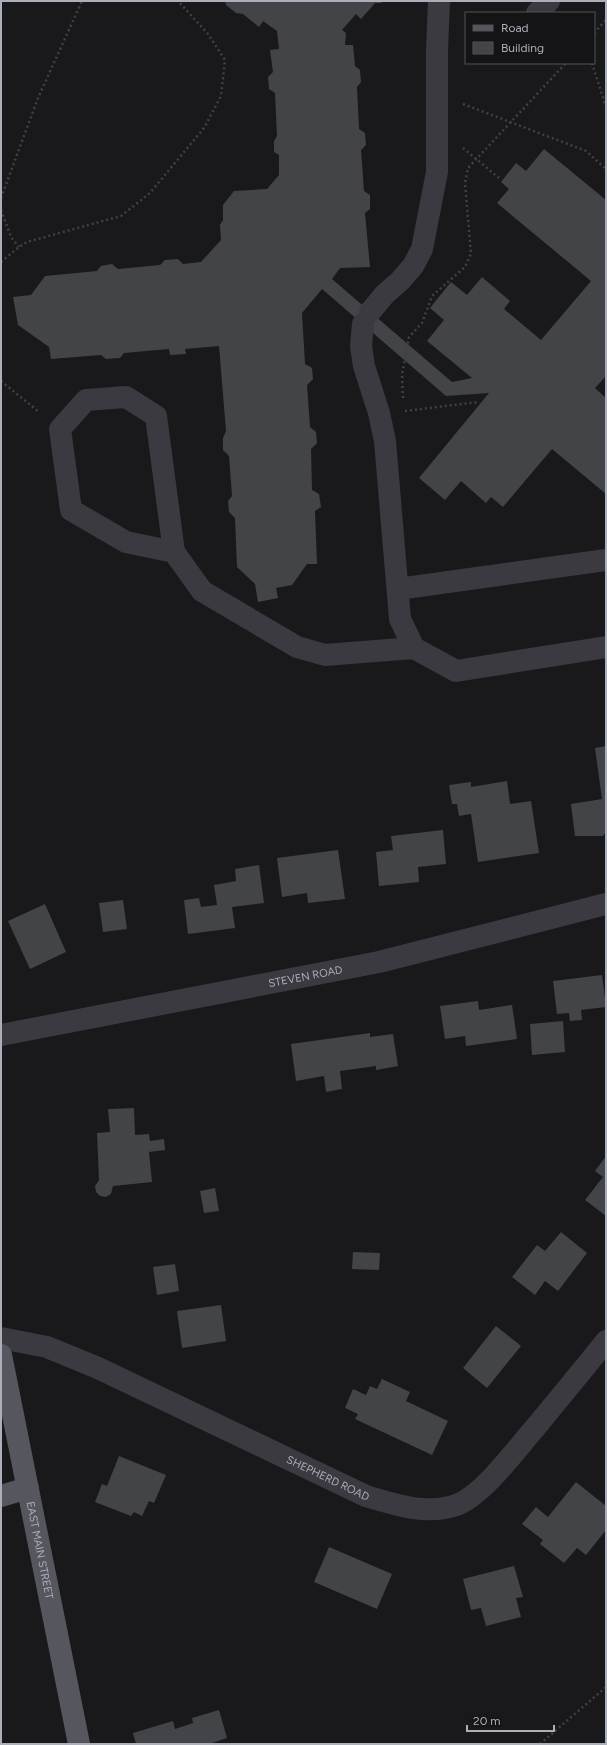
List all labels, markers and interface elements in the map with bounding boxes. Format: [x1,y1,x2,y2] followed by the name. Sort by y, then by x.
[465,12,595,64] legend
[501,21,529,35] text: Road
[501,41,544,55] text: Building
[267,963,344,990] street label: STEVEN ROAD
[284,1453,372,1504] street label: SHEPHERD ROAD
[23,1500,56,1600] street label: EAST MAIN STREET
[467,1707,554,1733] scale bar
[473,1714,501,1728] text: 20 m

